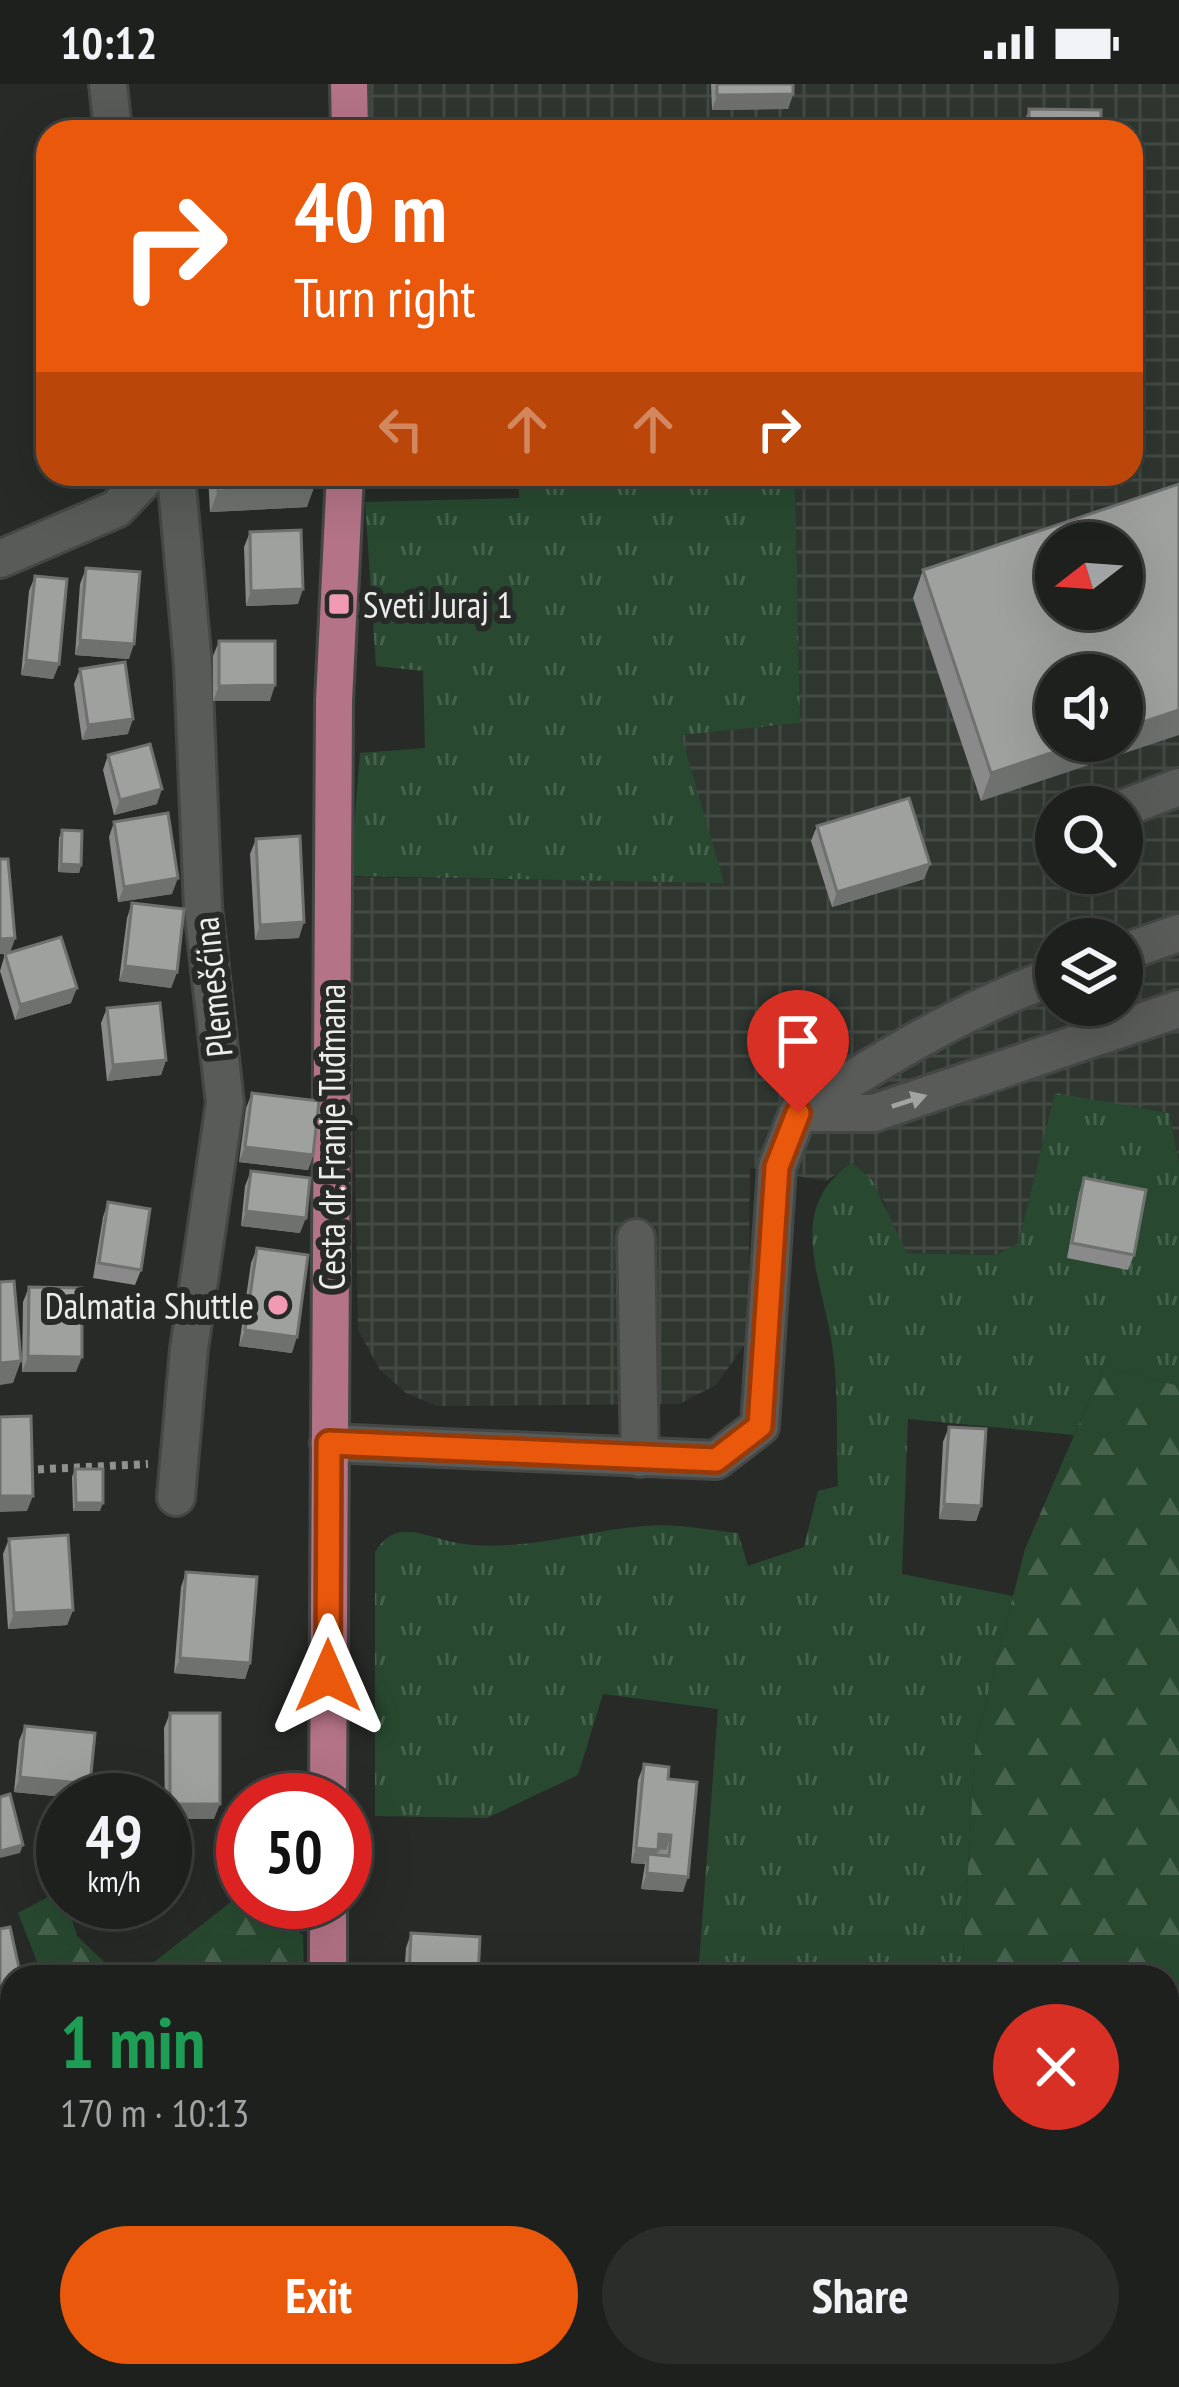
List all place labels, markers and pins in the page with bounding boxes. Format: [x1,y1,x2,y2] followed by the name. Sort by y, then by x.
[363,581,513,628] place label: Sveti Juraj 1
[326,591,352,617] marker: Sveti Juraj 1
[747,990,849,1113] pin
[45,1282,254,1329] place label: Dalmatia Shuttle
[265,1292,291,1318] marker: Dalmatia Shuttle

